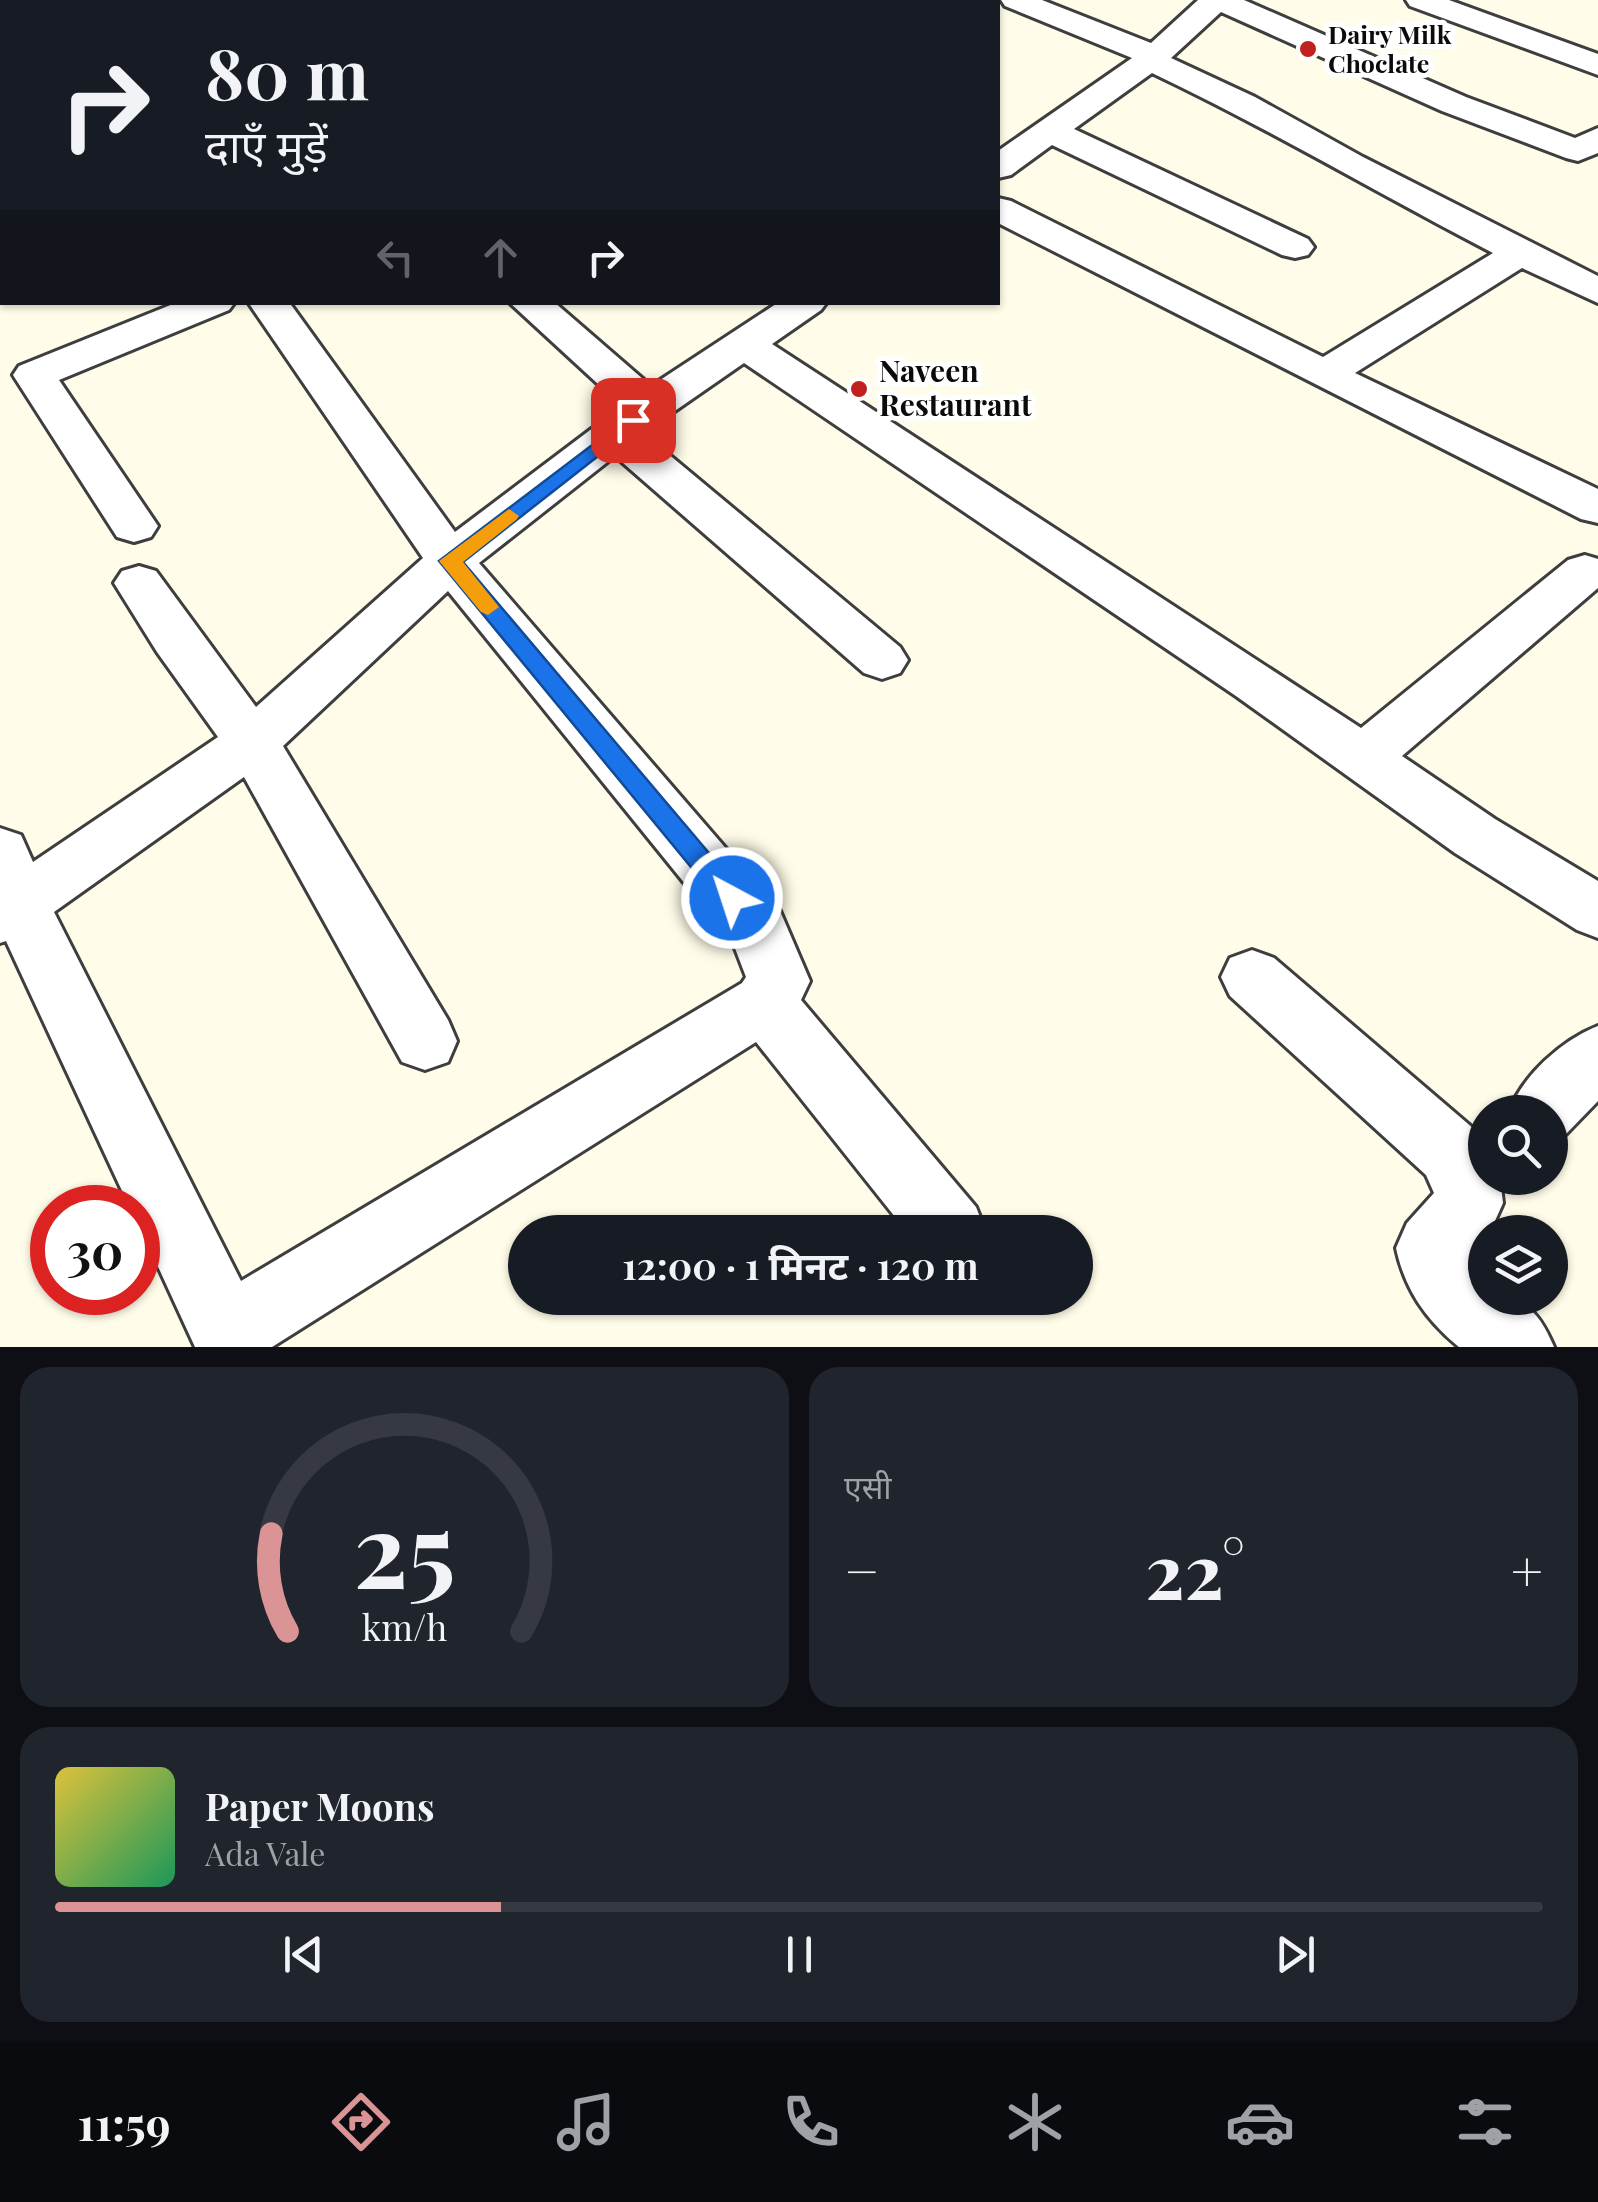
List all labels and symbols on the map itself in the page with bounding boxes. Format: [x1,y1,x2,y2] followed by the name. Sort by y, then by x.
[1328,17,1452,79] place label: Dairy Milk Choclate
[1297,38,1319,60] marker: Dairy Milk Choclate
[879,350,1032,424] place label: Naveen Restaurant
[591,378,676,463] pin
[848,378,870,400] marker: Naveen Restaurant
[680,846,784,950] position arrow
[30,1185,160,1315] speed limit sign: 30

